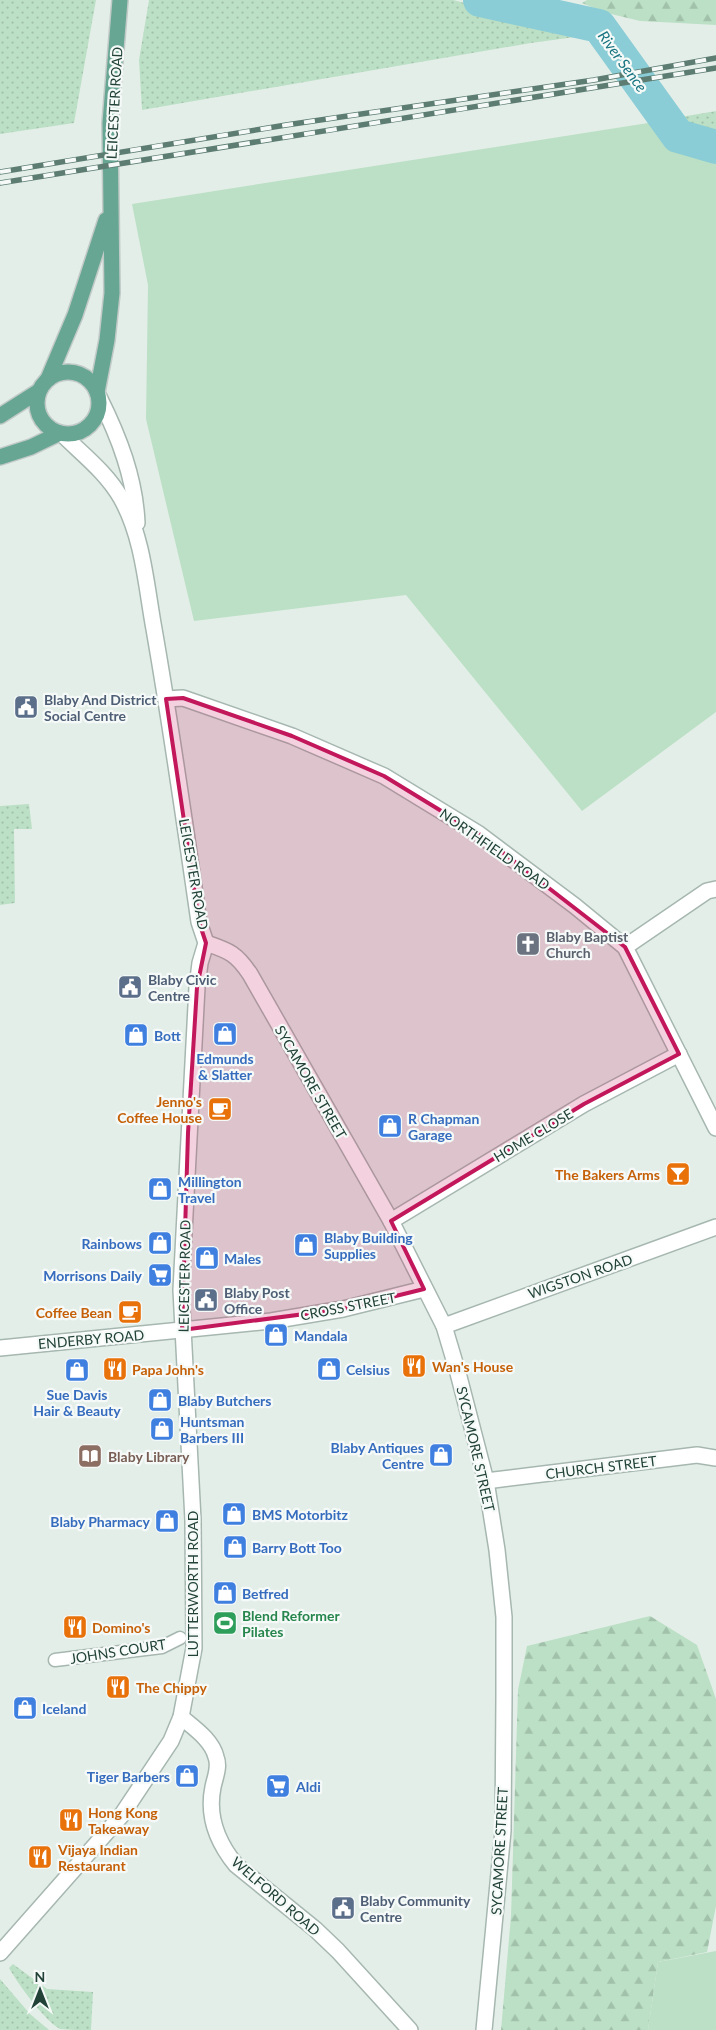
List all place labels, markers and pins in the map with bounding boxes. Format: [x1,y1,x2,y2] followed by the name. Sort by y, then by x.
[44,691,157,724] place label: Blaby And District Social Centre
[13,694,39,720] public building icon: Blaby And District Social Centre
[546,928,629,961] place label: Blaby Baptist Church
[515,931,541,957] church icon: Blaby Baptist Church
[148,971,217,1004] place label: Blaby Civic Centre
[117,974,143,1000] public building icon: Blaby Civic Centre
[212,1021,238,1047] shop icon: Edmunds & Slatter
[123,1022,149,1048] shop icon: Bott
[154,1027,181,1044] place label: Bott
[196,1050,254,1083] place label: Edmunds & Slatter
[117,1093,203,1126] place label: Jenno's Coffee House
[207,1096,233,1122] cafe icon: Jenno's Coffee House
[408,1110,479,1143] place label: R Chapman Garage
[377,1113,403,1139] shop icon: R Chapman Garage
[665,1161,691,1187] bar icon: The Bakers Arms
[555,1166,660,1183] place label: The Bakers Arms
[178,1173,242,1206] place label: Millington Travel
[147,1176,173,1202] shop icon: Millington Travel
[324,1229,413,1262] place label: Blaby Building Supplies
[147,1230,173,1256] shop icon: Rainbows
[293,1232,319,1258] shop icon: Blaby Building Supplies
[81,1235,142,1252] place label: Rainbows
[194,1245,220,1271] shop icon: Males
[224,1250,261,1267] place label: Males
[147,1262,173,1288] supermarket icon: Morrisons Daily
[43,1267,143,1284] place label: Morrisons Daily
[224,1284,290,1317] place label: Blaby Post Office
[193,1287,219,1313] public building icon: Blaby Post Office
[117,1299,143,1325] cafe icon: Coffee Bean
[36,1304,112,1321] place label: Coffee Bean
[263,1322,289,1348] shop icon: Mandala
[294,1327,348,1344] place label: Mandala
[401,1353,427,1379] restaurant icon: Wan's House
[102,1356,128,1382] restaurant icon: Papa John's
[316,1356,342,1382] shop icon: Celsius
[64,1357,90,1383] shop icon: Sue Davis Hair & Beauty
[432,1358,514,1375] place label: Wan's House
[132,1361,204,1378] place label: Papa John's
[346,1361,390,1378] place label: Celsius
[33,1386,121,1419] place label: Sue Davis Hair & Beauty
[147,1387,173,1413] shop icon: Blaby Butchers
[178,1392,271,1409] place label: Blaby Butchers
[180,1413,245,1446] place label: Huntsman Barbers III
[149,1416,175,1442] shop icon: Huntsman Barbers III
[331,1439,425,1472] place label: Blaby Antiques Centre
[428,1442,454,1468] shop icon: Blaby Antiques Centre
[77,1443,103,1469] library icon: Blaby Library
[108,1448,190,1465] place label: Blaby Library
[221,1501,247,1527] shop icon: BMS Motorbitz
[252,1506,349,1523] place label: BMS Motorbitz
[154,1508,180,1534] shop icon: Blaby Pharmacy
[50,1513,151,1530] place label: Blaby Pharmacy
[222,1534,248,1560] shop icon: Barry Bott Too
[252,1539,342,1556] place label: Barry Bott Too
[212,1580,238,1606] shop icon: Betfred
[242,1585,289,1602] place label: Betfred
[242,1607,340,1640] place label: Blend Reformer Pilates
[212,1610,238,1636] sports icon: Blend Reformer Pilates
[62,1614,88,1640] restaurant icon: Domino's
[92,1619,150,1636] place label: Domino's
[105,1674,131,1700] restaurant icon: The Chippy
[136,1679,207,1696] place label: The Chippy
[12,1695,38,1721] shop icon: Iceland
[42,1700,87,1717] place label: Iceland
[174,1763,200,1789] shop icon: Tiger Barbers
[87,1768,170,1785] place label: Tiger Barbers
[265,1773,291,1799] supermarket icon: Aldi
[295,1778,321,1795] place label: Aldi
[88,1804,158,1837] place label: Hong Kong Takeaway
[58,1807,84,1833] restaurant icon: Hong Kong Takeaway
[57,1841,138,1874] place label: Vijaya Indian Restaurant
[27,1844,53,1870] restaurant icon: Vijaya Indian Restaurant
[360,1892,471,1925] place label: Blaby Community Centre
[330,1895,356,1921] public building icon: Blaby Community Centre

